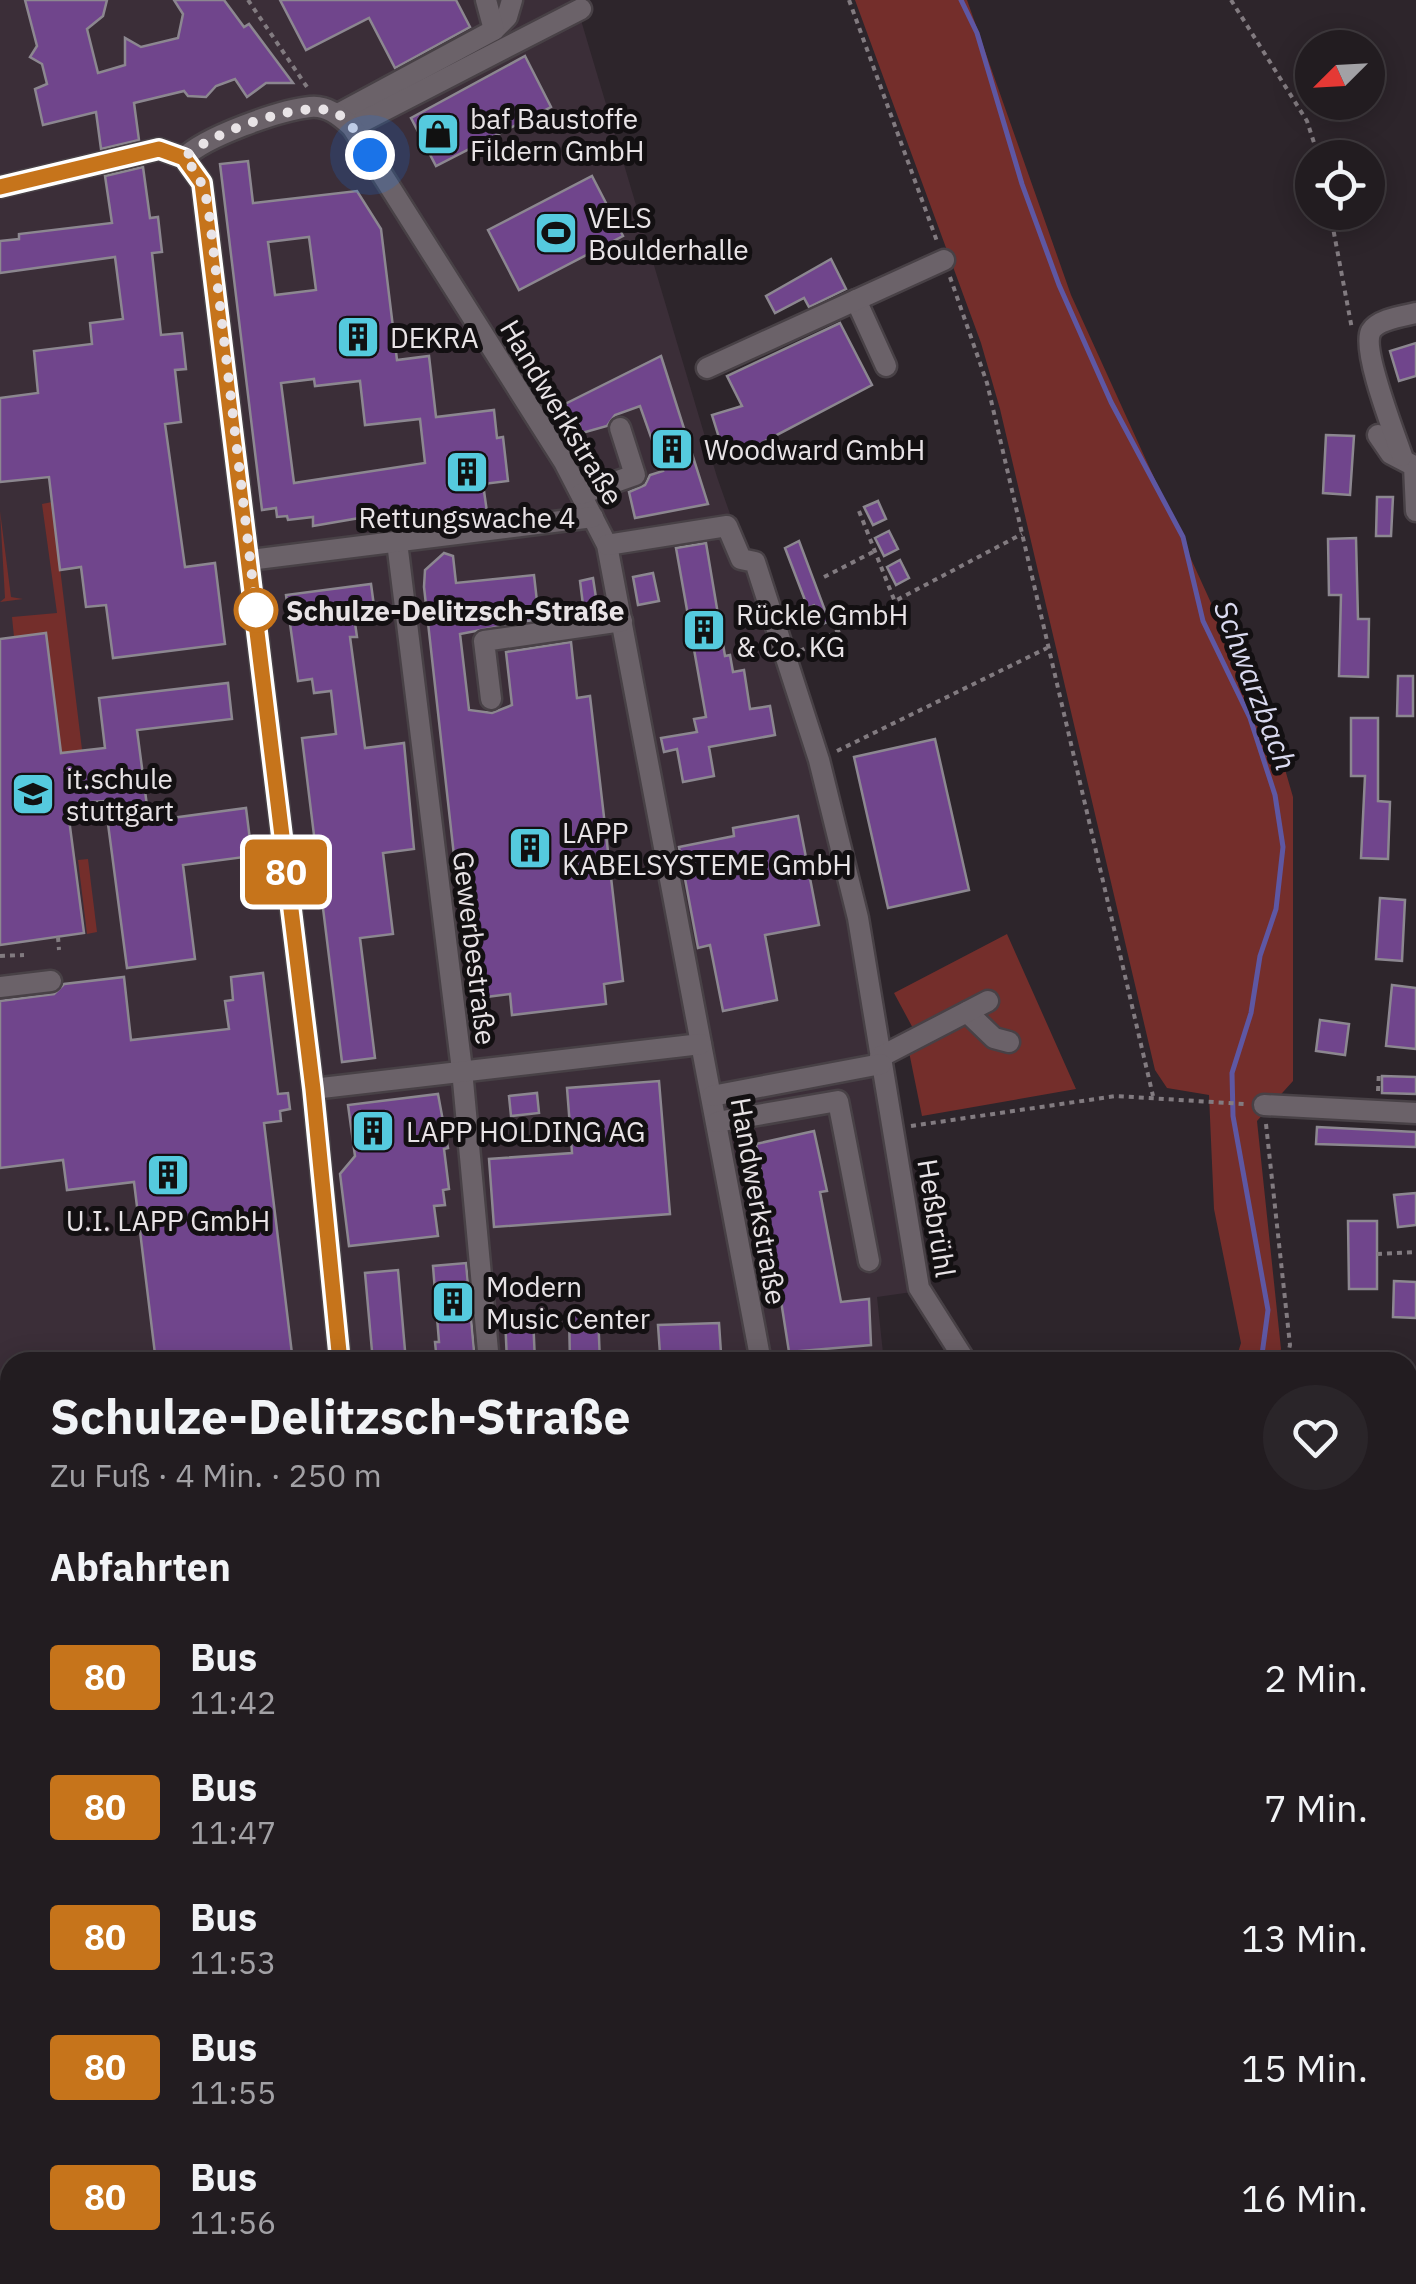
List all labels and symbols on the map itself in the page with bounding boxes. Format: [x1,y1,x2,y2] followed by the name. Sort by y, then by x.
[1295,30,1385,120] north arrow
[470,100,645,169] place label: baf Baustoffe Fildern GmbH
[415,111,461,157] shop icon: baf Baustoffe Fildern GmbH
[345,130,395,180] your location
[588,199,749,268] place label: VELS Boulderhalle
[533,210,579,256] sports icon: VELS Boulderhalle
[492,312,632,512] street label: Handwerkstraße
[335,314,381,360] building icon: DEKRA
[390,319,479,356] place label: DEKRA
[649,426,695,472] building icon: Woodward GmbH
[704,431,925,468] place label: Woodward GmbH
[444,449,490,495] building icon: Rettungswache 4
[358,499,576,536] place label: Rettungswache 4
[235,589,277,631] marker: Schulze-Delitzsch-Straße
[286,592,625,629] place label: Schulze-Delitzsch-Straße
[1206,595,1306,775] water label: Schwarzbach
[736,596,908,665] place label: Rückle GmbH & Co. KG
[681,607,727,653] building icon: Rückle GmbH & Co. KG
[66,760,174,829] place label: it.schule stuttgart
[10,771,56,817] school or university icon: it.schule stuttgart
[562,814,852,883] place label: LAPP KABELSYSTEME GmbH
[507,825,553,871] building icon: LAPP KABELSYSTEME GmbH
[241,840,331,904] line badge: 80
[445,849,505,1047] street label: Gewerbestraße
[723,1094,795,1308] street label: Handwerkstraße
[350,1108,396,1154] building icon: LAPP HOLDING AG
[406,1113,646,1150] place label: LAPP HOLDING AG
[145,1152,191,1198] building icon: U.I. LAPP GmbH
[909,1156,965,1280] street label: Heßbrühl
[66,1202,270,1239] place label: U.I. LAPP GmbH
[486,1268,650,1337] place label: Modern Music Center
[430,1279,476,1325] building icon: Modern Music Center

